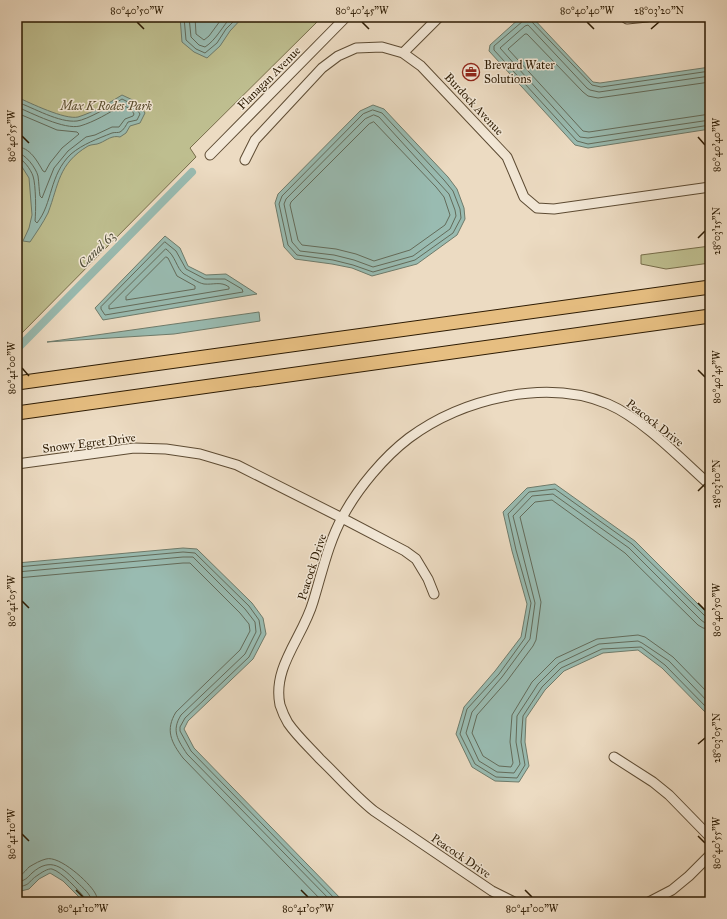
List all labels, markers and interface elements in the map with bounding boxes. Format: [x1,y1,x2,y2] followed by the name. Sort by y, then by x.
[110,5,164,17] text: 80°40'50"W
[335,5,389,17] text: 80°40'45"W
[560,5,615,17] text: 80°40'40"W
[634,5,685,17] text: 28°03'20"N
[235,44,304,113] street label: Flanagan Avenue
[484,58,555,86] place label: Brevard Water Solutions
[461,62,481,82] office icon: Brevard Water Solutions
[442,70,506,138] street label: Burdock Avenue
[59,99,153,113] park label: Max K Rodes Park
[6,109,18,162] text: 80°40'55"W
[711,117,723,172] text: 80°40'40"W
[711,207,723,255] text: 28°03'15"N
[75,228,119,272] water label: Canal 63
[6,341,18,394] text: 80°41'00"W
[711,350,723,404] text: 80°40'45"W
[624,396,686,450] street label: Peacock Drive
[42,430,137,457] street label: Snowy Egret Drive
[711,459,723,509] text: 28°03'10"N
[295,532,329,602] street label: Peacock Drive
[6,575,18,627] text: 80°41'05"W
[711,583,723,637] text: 80°40'50"W
[711,713,723,763] text: 28°03'05"N
[6,808,18,859] text: 80°41'10"W
[711,816,723,869] text: 80°40'55"W
[429,831,493,881] street label: Peacock Drive
[58,903,109,915] text: 80°41'10"W
[282,903,334,915] text: 80°41'05"W
[506,903,559,915] text: 80°41'00"W

